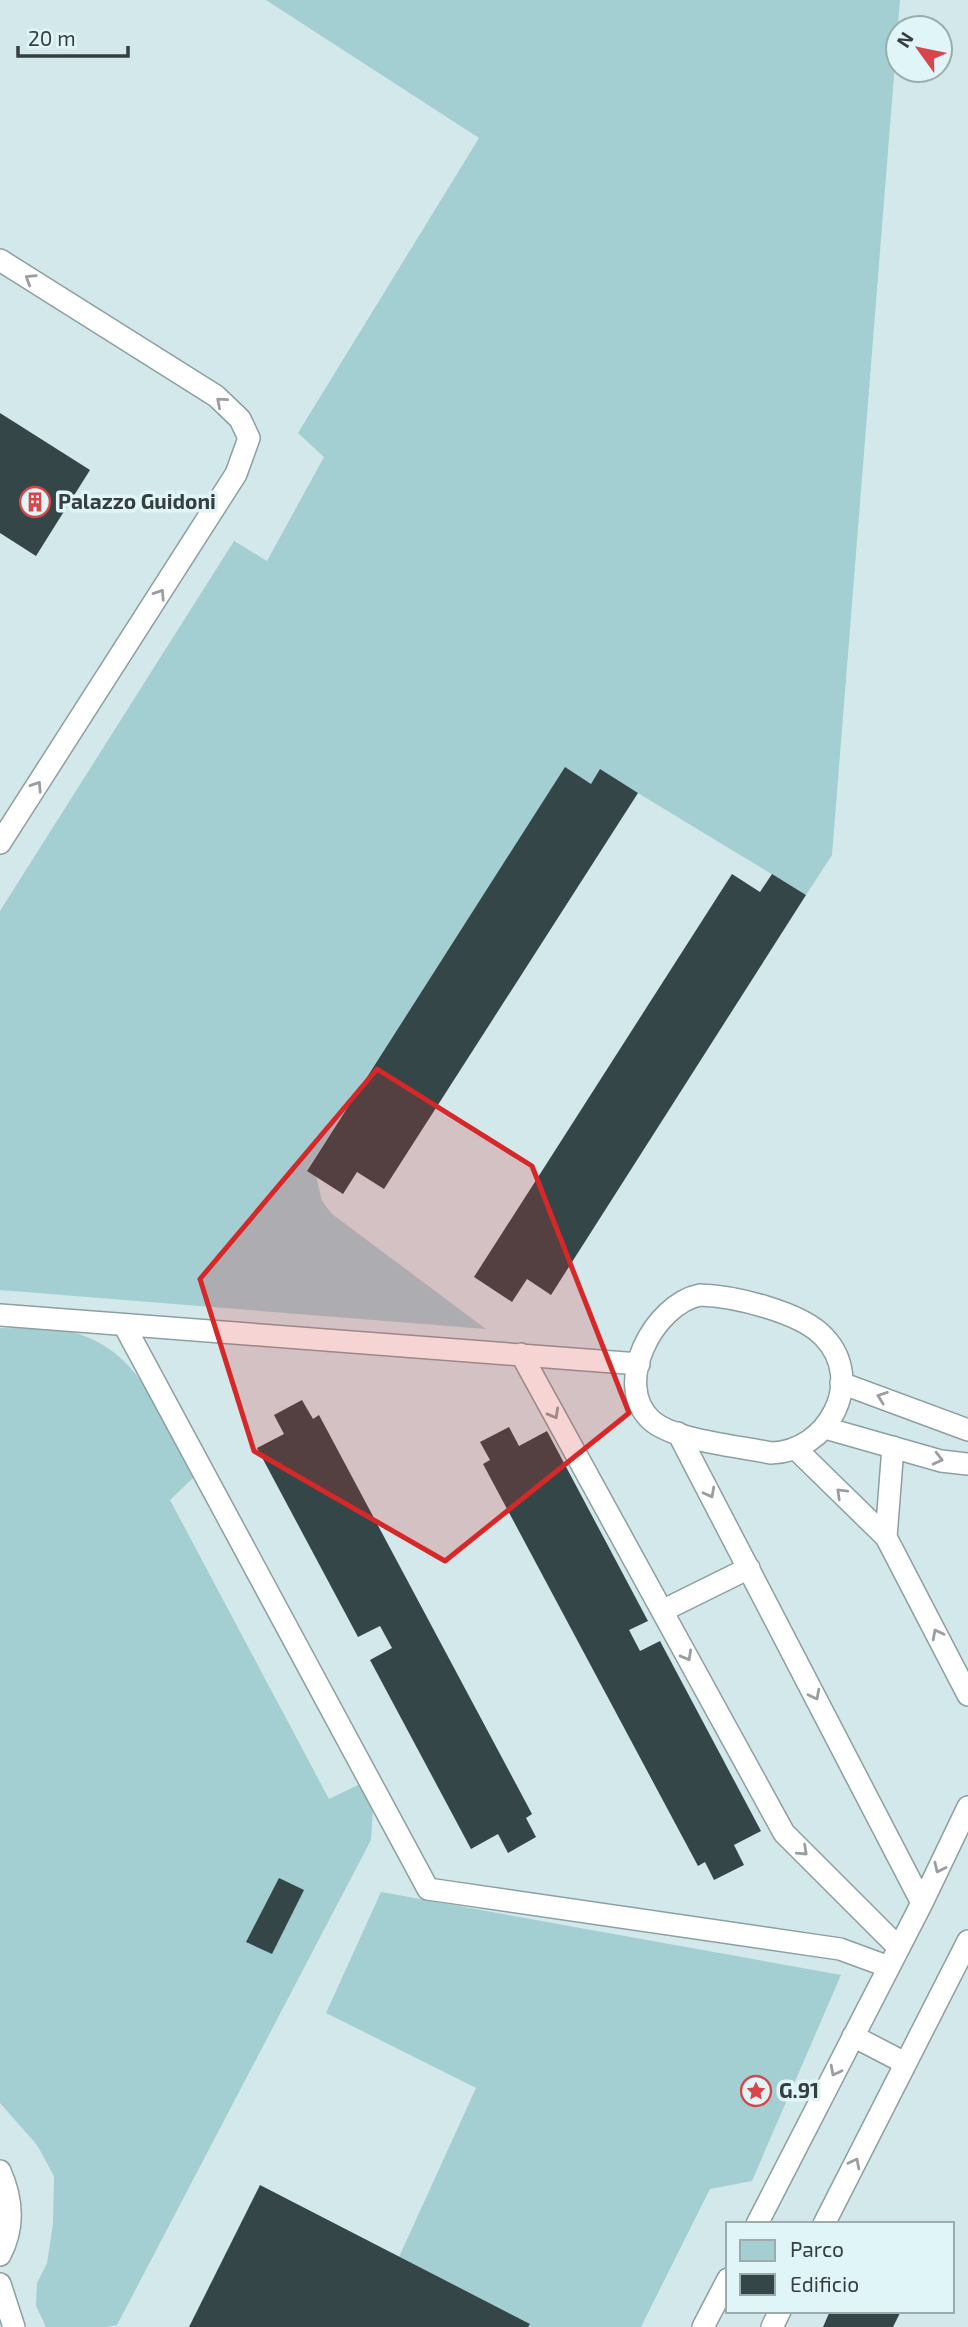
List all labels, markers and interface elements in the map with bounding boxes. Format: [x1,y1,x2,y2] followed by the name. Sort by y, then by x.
[18,14,128,58] scale bar
[884,14,954,84] north arrow
[28,25,76,50] text: 20 m
[891,27,918,51] text: N
[25,274,38,287] one-way arrow
[216,398,229,410] one-way arrow
[18,485,52,519] building icon: Palazzo Guidoni
[58,488,216,513] place label: Palazzo Guidoni
[151,589,164,602] one-way arrow
[28,780,41,793] one-way arrow
[877,1391,889,1405] one-way arrow
[546,1407,559,1419] one-way arrow
[932,1451,944,1465] one-way arrow
[701,1486,715,1499] one-way arrow
[836,1488,849,1501] one-way arrow
[931,1629,945,1642] one-way arrow
[679,1649,692,1662] one-way arrow
[806,1688,820,1700] one-way arrow
[795,1842,808,1855] one-way arrow
[933,1861,947,1873] one-way arrow
[830,2064,844,2076] one-way arrow
[739,2074,773,2108] place icon: G.91
[779,2077,819,2102] place label: G.91
[846,2158,860,2170] one-way arrow
[726,2222,954,2313] legend
[790,2236,844,2261] text: Parco
[790,2271,859,2296] text: Edificio

